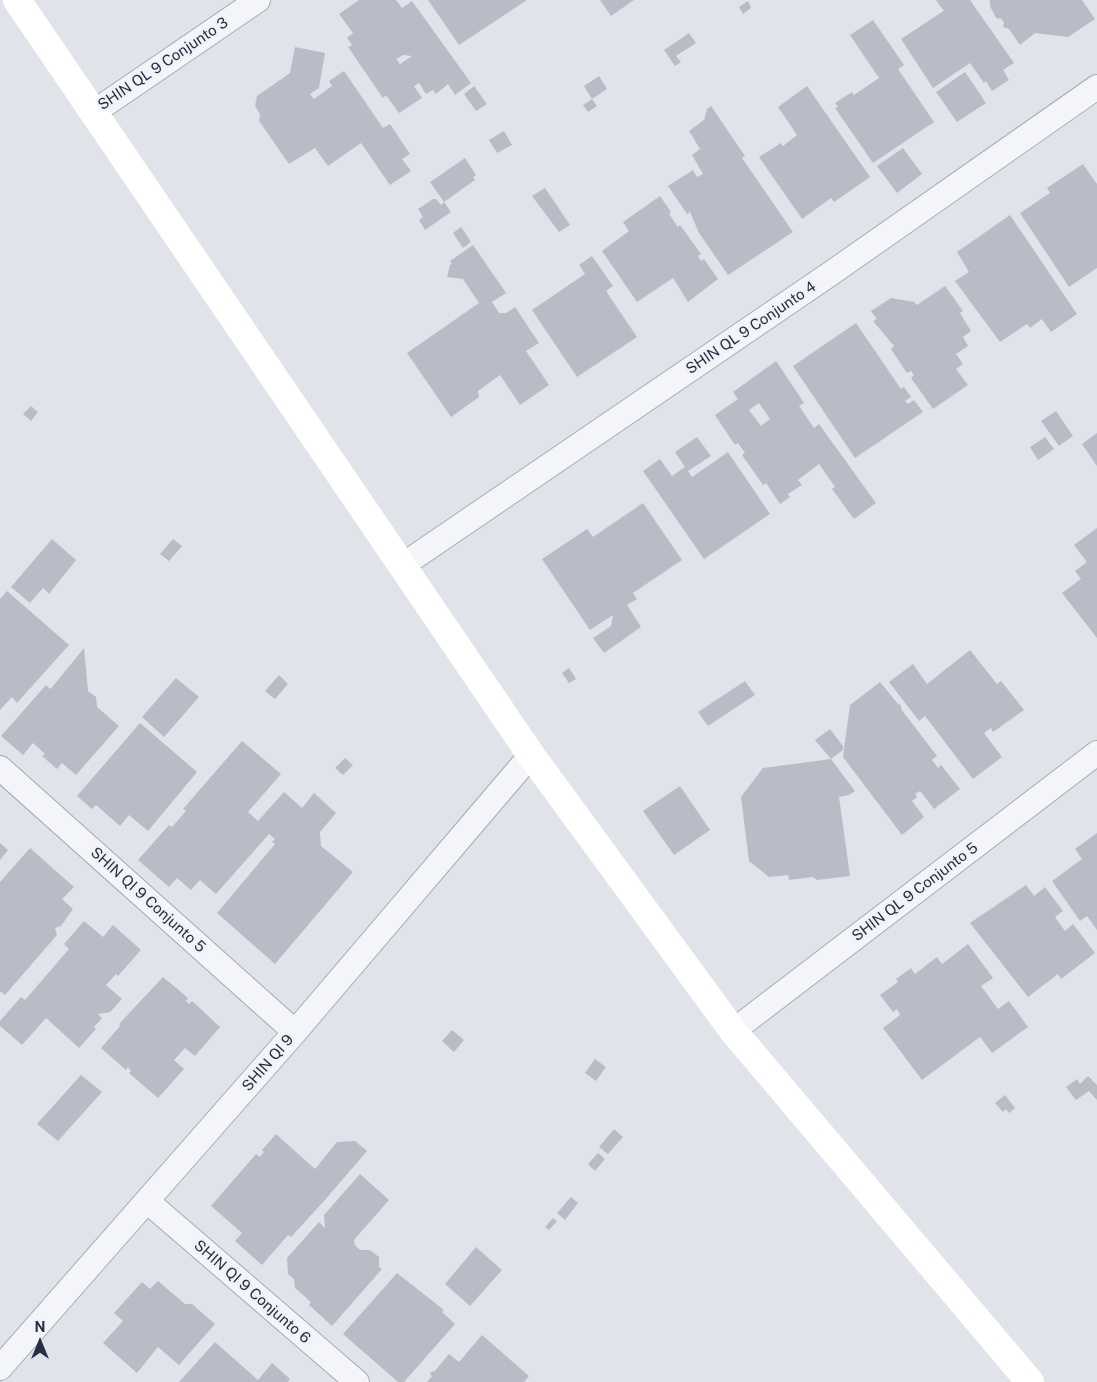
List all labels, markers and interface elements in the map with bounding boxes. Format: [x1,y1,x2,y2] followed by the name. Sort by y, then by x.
[95,14,231,114] street label: SHIN QL 9 Conjunto 3
[683,278,819,378] street label: SHIN QL 9 Conjunto 4
[848,839,982,945] street label: SHIN QL 9 Conjunto 5
[87,844,209,956] street label: SHIN QI 9 Conjunto 5
[239,1031,297,1095] street label: SHIN QI 9
[190,1237,314,1347] street label: SHIN QI 9 Conjunto 6
[15,1317,65,1367] north arrow
[35,1319,45,1335] text: N

